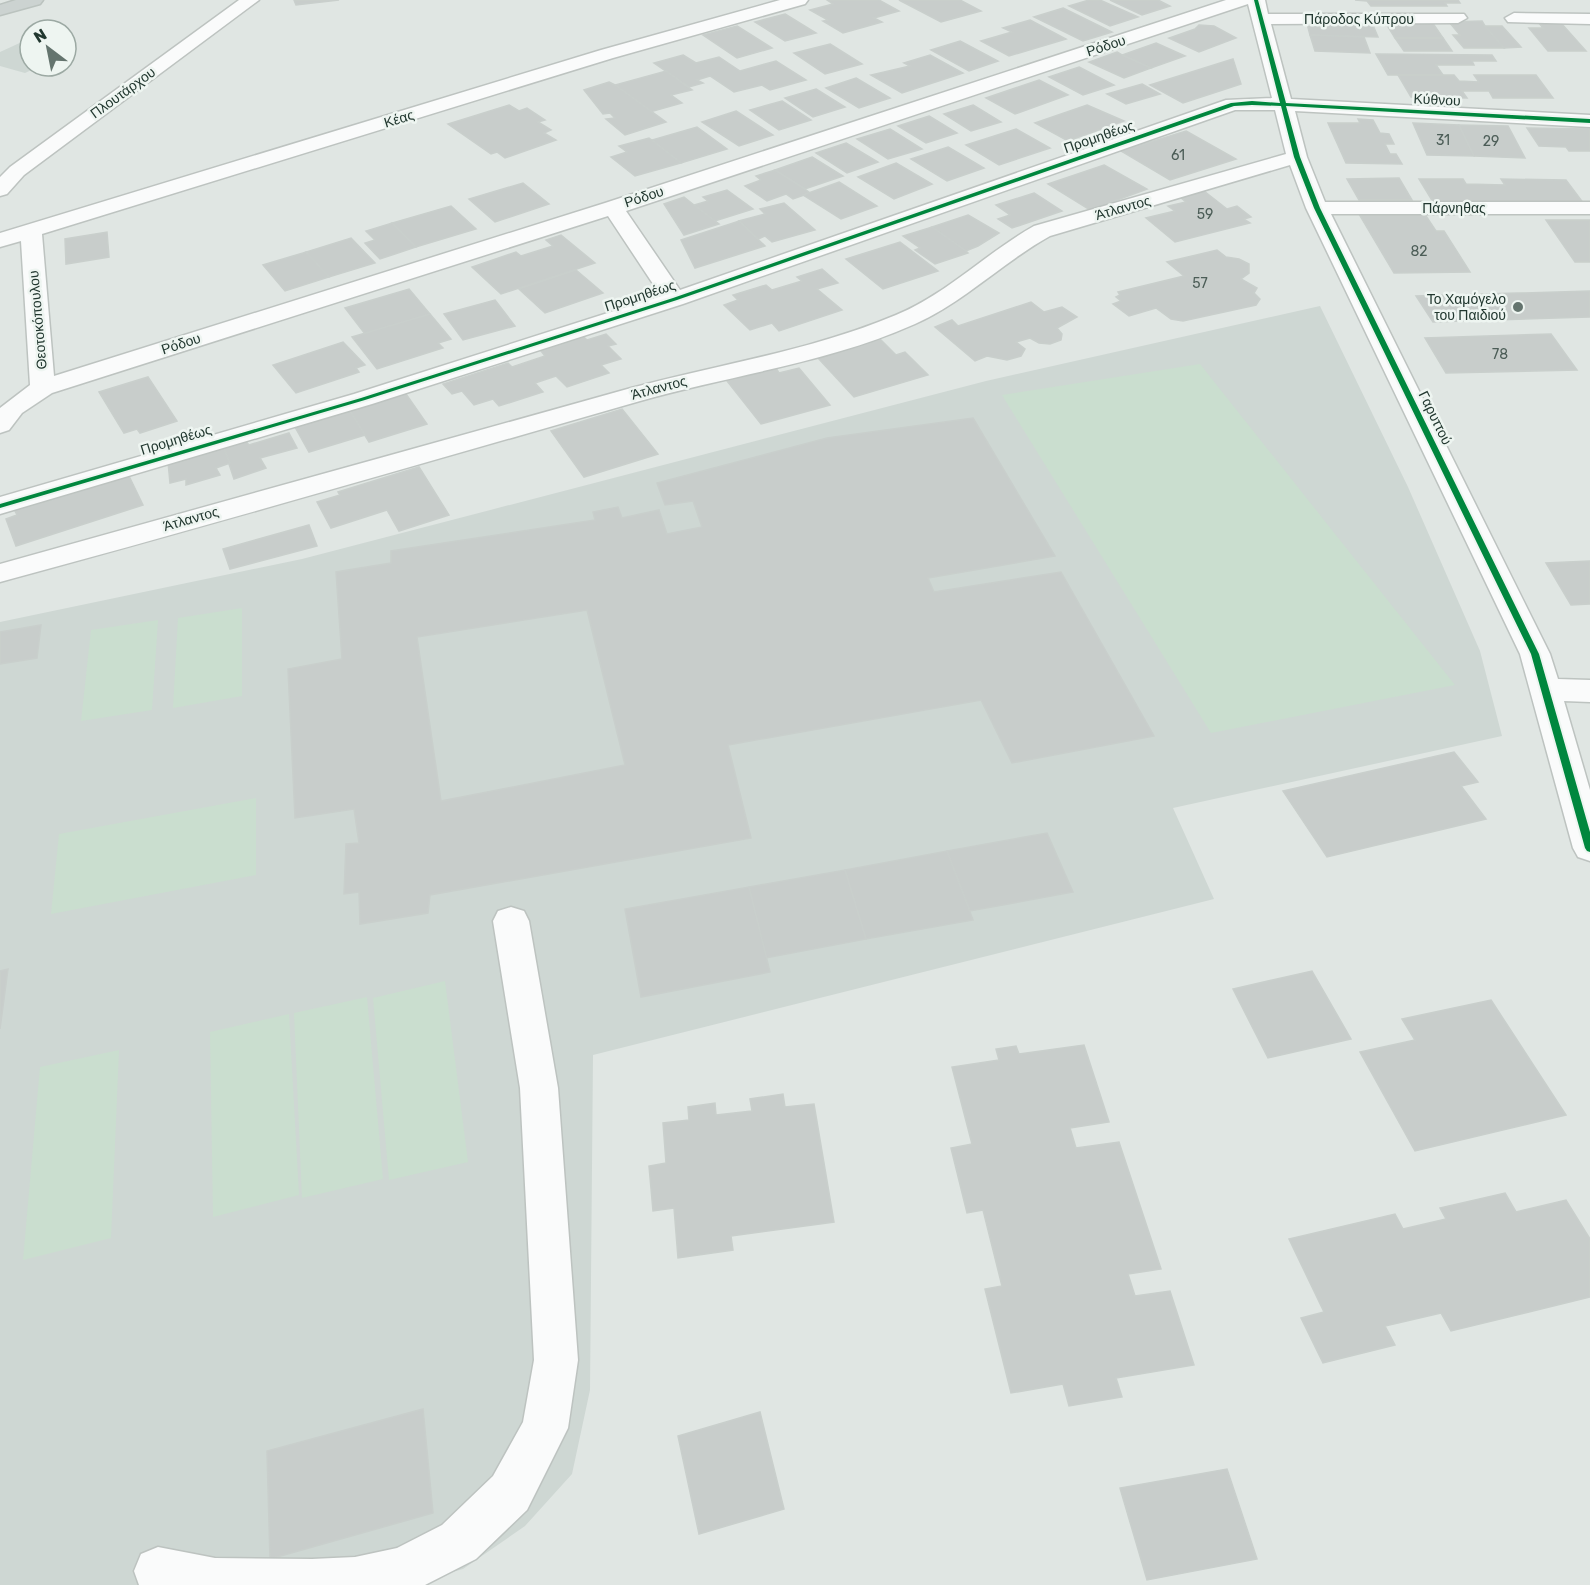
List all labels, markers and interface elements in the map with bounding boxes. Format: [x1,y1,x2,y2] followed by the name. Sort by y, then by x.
[1304,11,1414,28] street label: Πάροδος Κύπρου
[18,18,78,78] north arrow
[30,25,50,47] text: N
[1084,32,1128,60] street label: Ρόδου
[87,64,159,122] street label: Πλουτάρχου
[1413,90,1461,110] street label: Κύθνου
[382,106,416,132] street label: Κέας
[1062,117,1137,157] street label: Προμηθέως
[1436,132,1450,149] house number: 31
[1483,133,1499,150] house number: 29
[1171,147,1185,164] house number: 61
[622,183,666,211] street label: Ρόδου
[1093,192,1153,224] street label: Άτλαντος
[1422,200,1486,217] street label: Πάρνηθας
[1197,206,1213,223] house number: 59
[1410,243,1428,260] house number: 82
[25,270,51,370] street label: Θεοτοκόπουλου
[1192,275,1208,292] house number: 57
[602,276,678,315] street label: Προμηθέως
[1427,291,1506,324] place label: Το Χαμόγελο του Παιδιού
[1511,300,1525,314] marker: Το Χαμόγελο του Παιδιού
[159,330,203,358] street label: Ρόδου
[1492,346,1508,363] house number: 78
[629,372,689,404] street label: Άτλαντος
[1415,388,1455,448] street label: Γαρυττού
[138,421,214,459] street label: Προμηθέως
[161,503,221,535] street label: Άτλαντος

